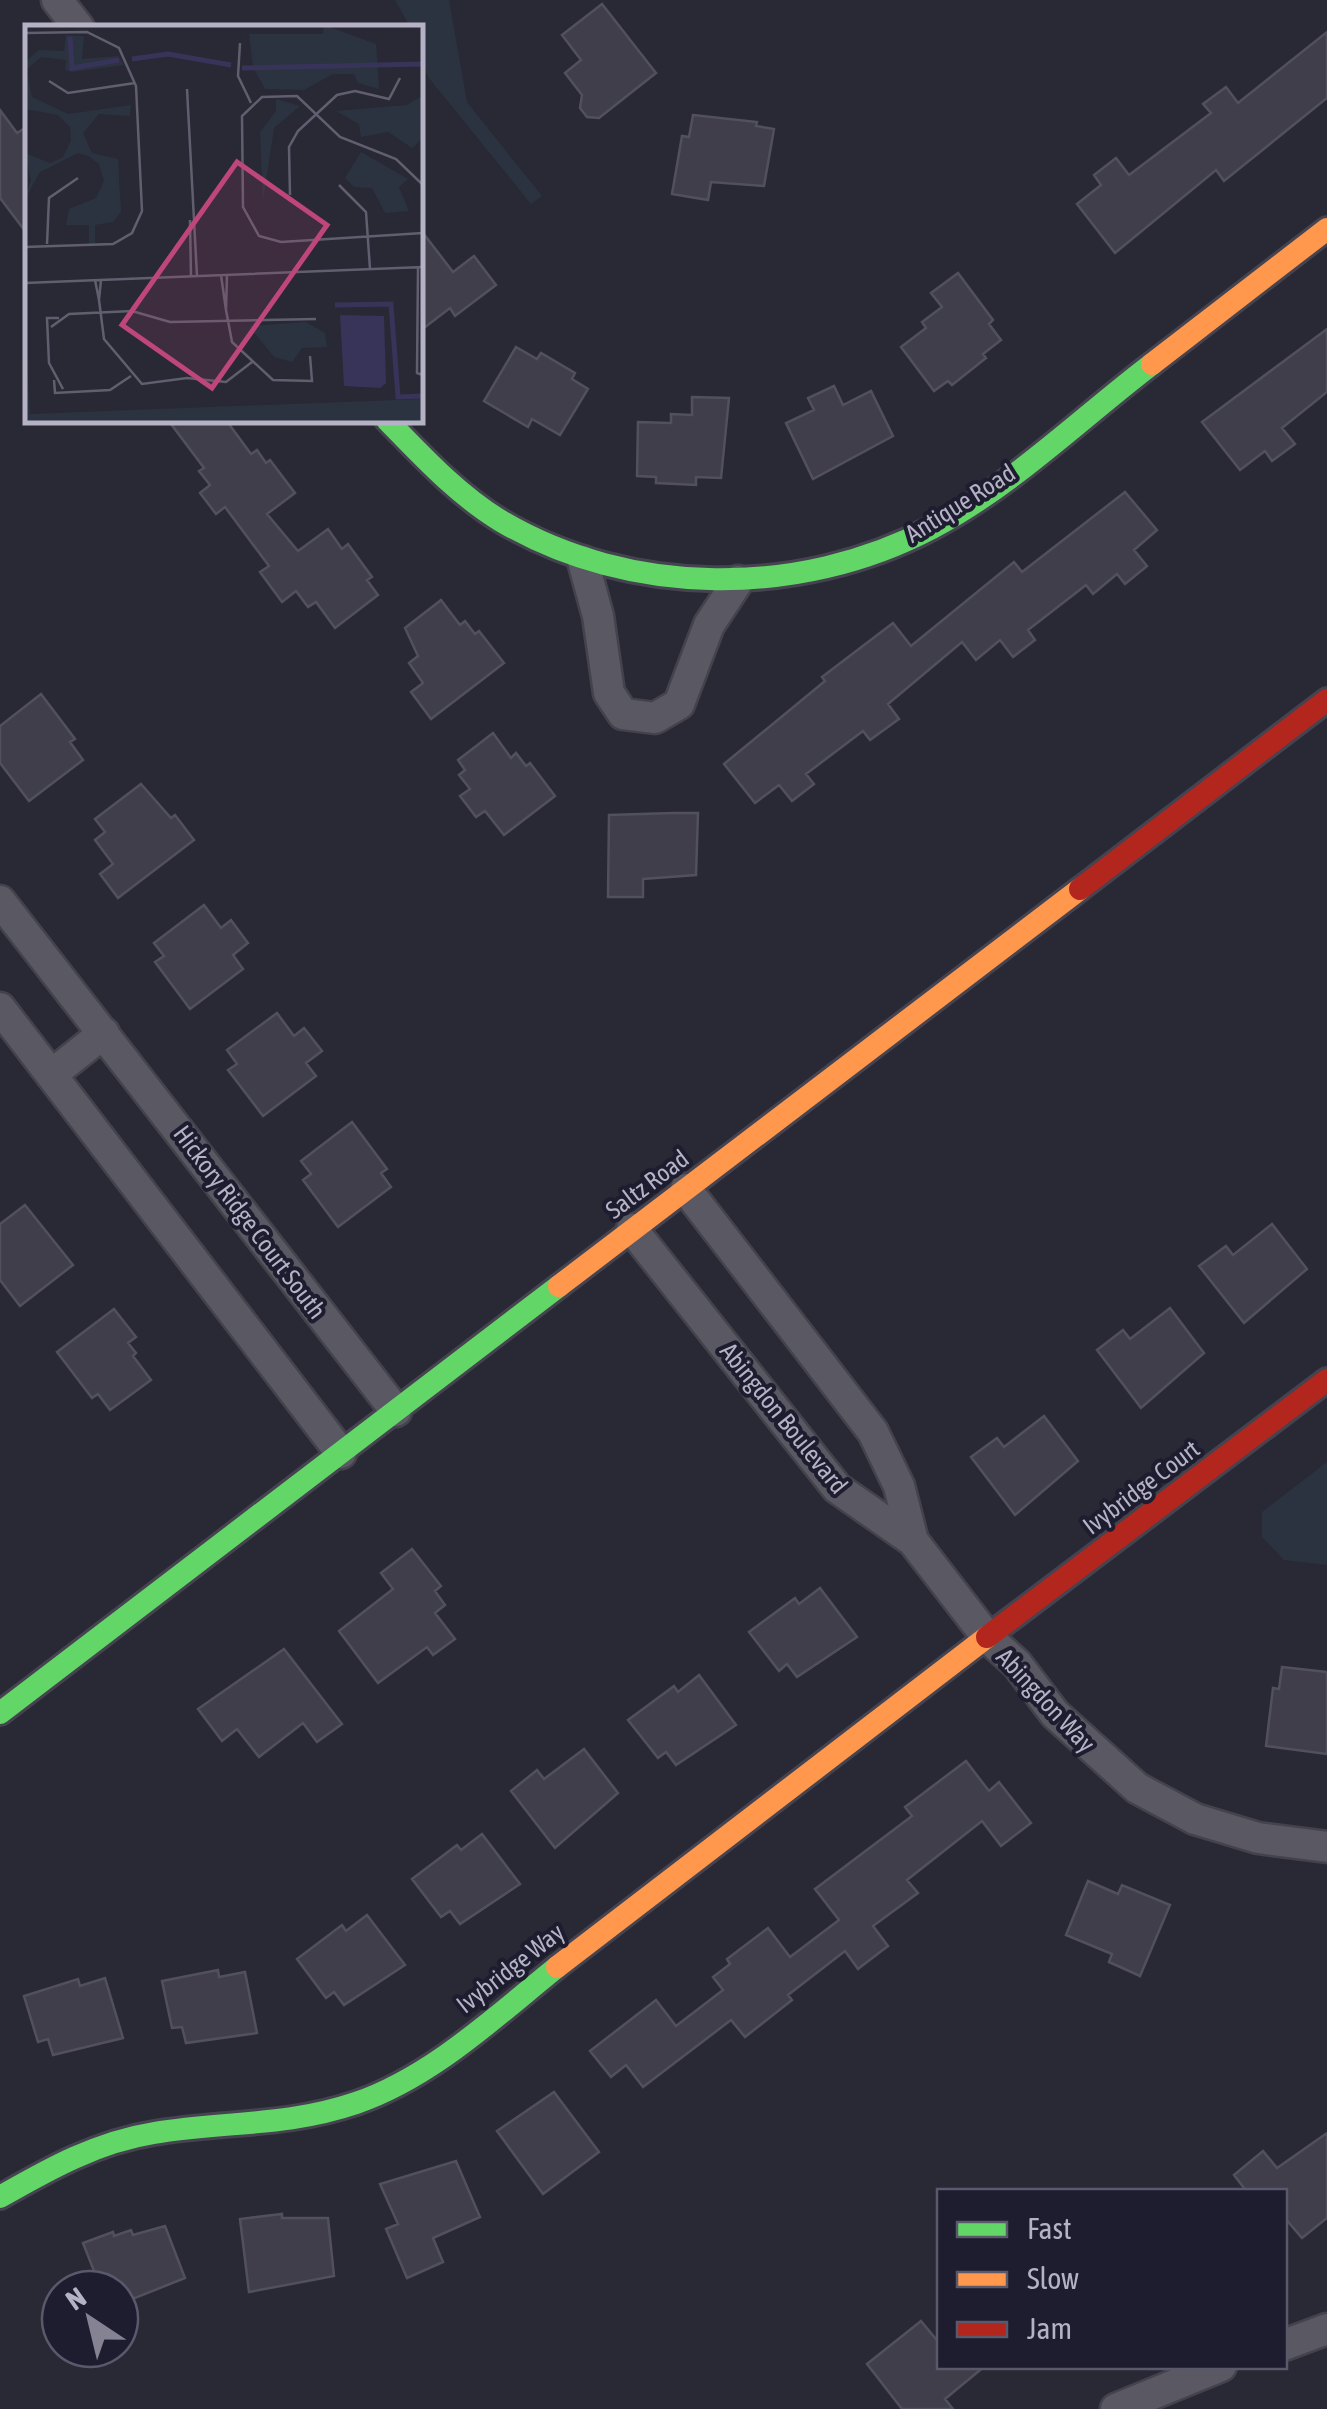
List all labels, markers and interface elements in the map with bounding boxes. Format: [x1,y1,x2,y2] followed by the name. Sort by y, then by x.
[25,25,422,422] inset map
[900,458,1020,548] street label: Antique Road
[168,1120,332,1324] street label: Hickory Ridge Court South
[600,1144,694,1224] street label: Saltz Road
[715,1337,853,1499] street label: Abingdon Boulevard
[1077,1434,1205,1540] street label: Ivybridge Court
[991,1643,1101,1757] street label: Abingdon Way
[451,1918,569,2018] street label: Ivybridge Way
[937,2189,1287,2369] legend
[1027,2211,1072,2245] text: Fast
[1027,2261,1079,2295] text: Slow
[40,2269,140,2369] north arrow
[60,2281,92,2316] text: N
[1027,2311,1072,2345] text: Jam

